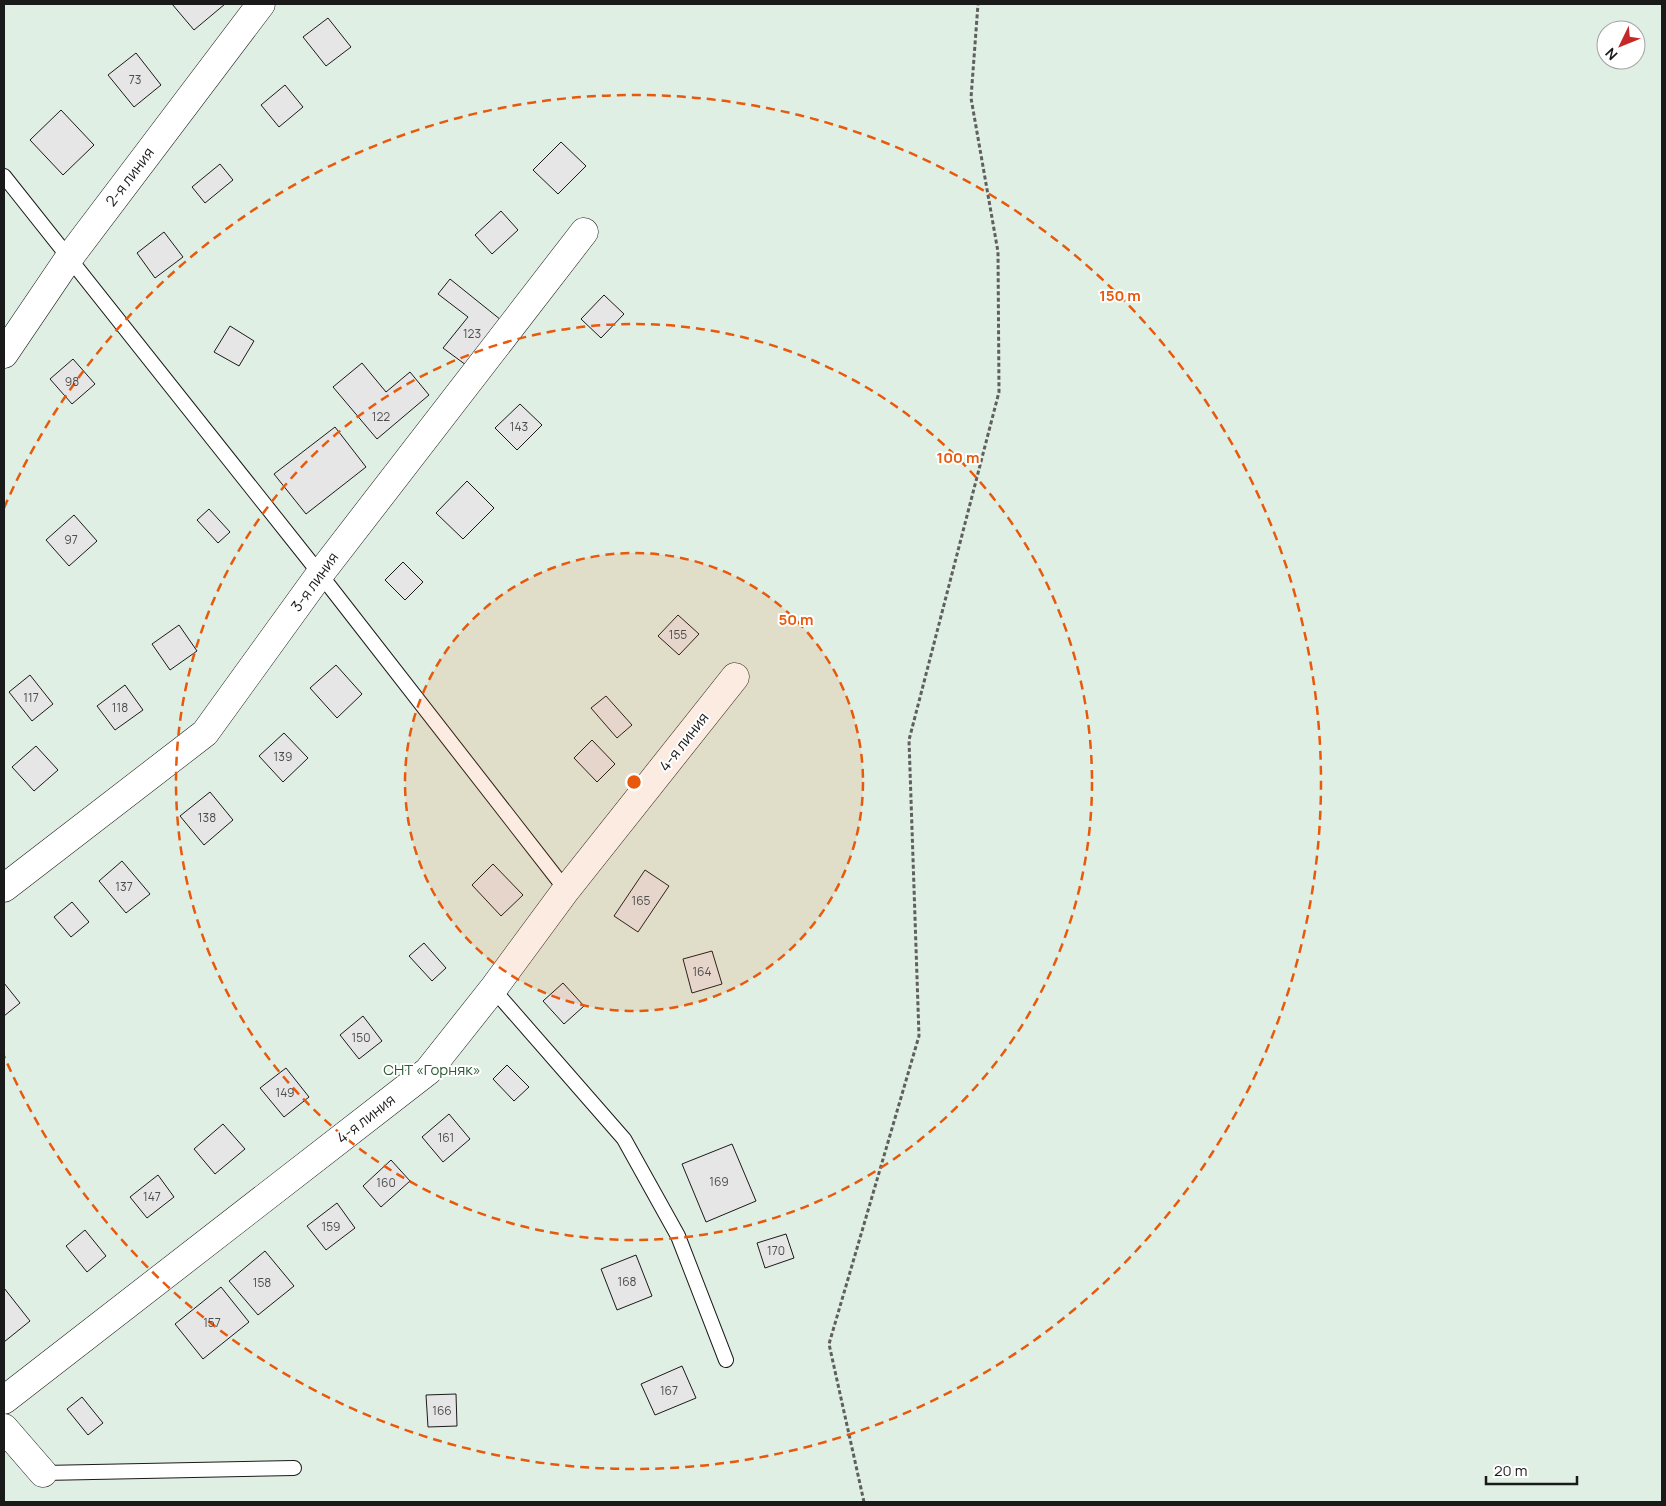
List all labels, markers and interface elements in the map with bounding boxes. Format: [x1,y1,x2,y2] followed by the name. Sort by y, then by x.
[1596,20,1646,70] north arrow
[1601,44,1622,64] text: N
[129,71,141,88] house number: 73
[100,143,159,211] street label: 2-я линия
[1099,285,1141,306] text: 150 m
[463,325,481,342] house number: 123
[65,373,79,390] house number: 98
[372,408,390,425] house number: 122
[510,418,528,435] house number: 143
[937,447,979,468] text: 100 m
[64,531,78,548] house number: 97
[286,548,343,616] street label: 3-я линия
[778,609,814,630] text: 50 m
[669,626,687,643] house number: 155
[23,689,39,706] house number: 117
[112,699,128,716] house number: 118
[654,708,713,775] street label: 4-я линия
[274,748,292,765] house number: 139
[625,773,643,791] centre of rings
[198,809,216,826] house number: 138
[115,878,133,895] house number: 137
[631,892,651,909] house number: 165
[692,963,712,980] house number: 164
[352,1029,370,1046] house number: 150
[383,1059,481,1080] park label: СНТ «Горняк»
[275,1084,295,1101] house number: 149
[332,1089,399,1148] street label: 4-я линия
[438,1129,454,1146] house number: 161
[709,1173,729,1190] house number: 169
[376,1174,396,1191] house number: 160
[143,1188,161,1205] house number: 147
[321,1218,341,1235] house number: 159
[767,1242,785,1259] house number: 170
[617,1273,637,1290] house number: 168
[253,1274,271,1291] house number: 158
[203,1314,221,1331] house number: 157
[660,1382,678,1399] house number: 167
[432,1402,452,1419] house number: 166
[1486,1454,1577,1486] scale bar
[1494,1460,1527,1481] text: 20 m

